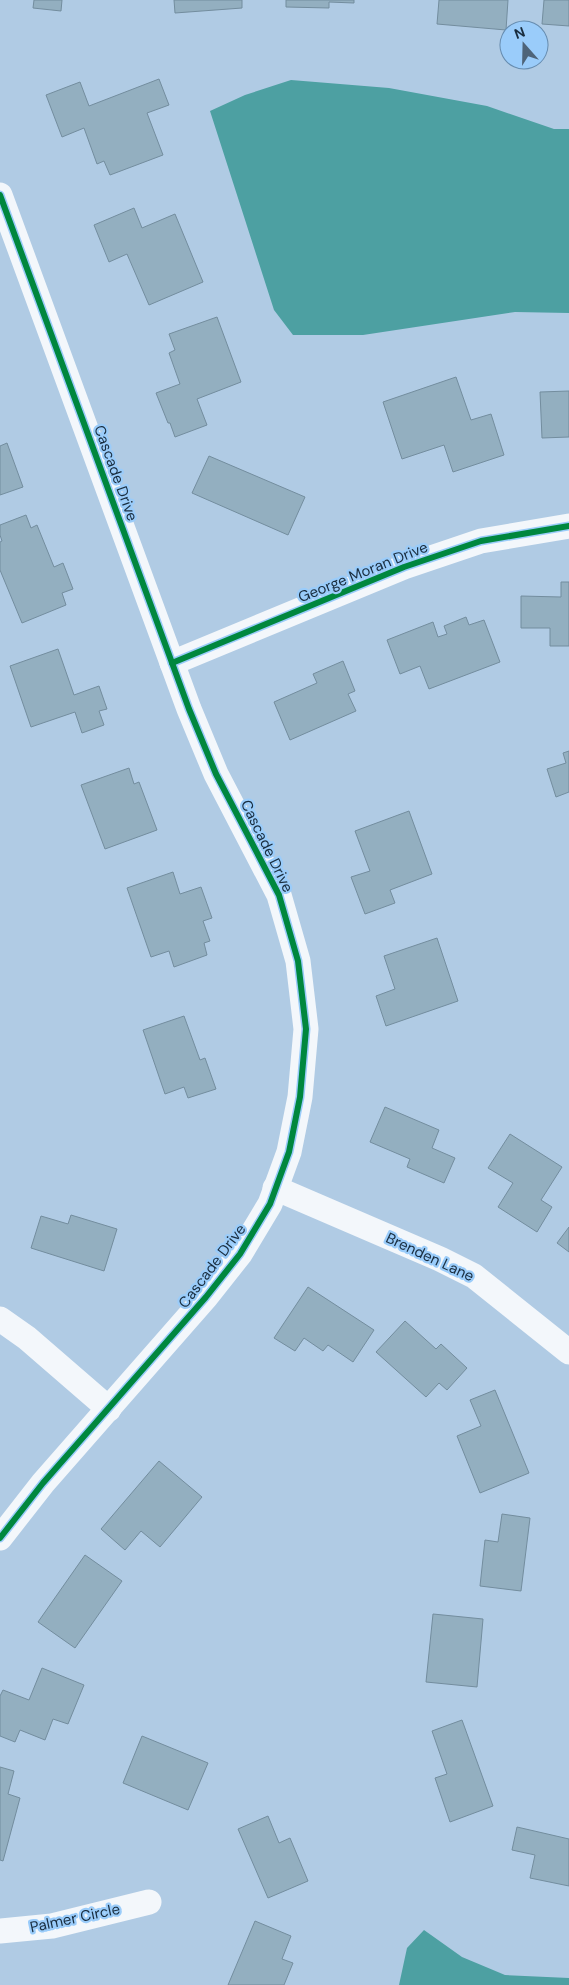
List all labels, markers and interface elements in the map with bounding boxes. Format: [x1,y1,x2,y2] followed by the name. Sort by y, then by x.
[499,20,549,70] north arrow
[512,23,527,43] text: N
[89,422,143,524] street label: Cascade Drive
[295,537,431,607] street label: George Moran Drive
[236,796,298,896] street label: Cascade Drive
[174,1220,250,1312] street label: Cascade Drive
[383,1228,477,1286] street label: Brenden Lane
[28,1899,122,1937] street label: Palmer Circle

